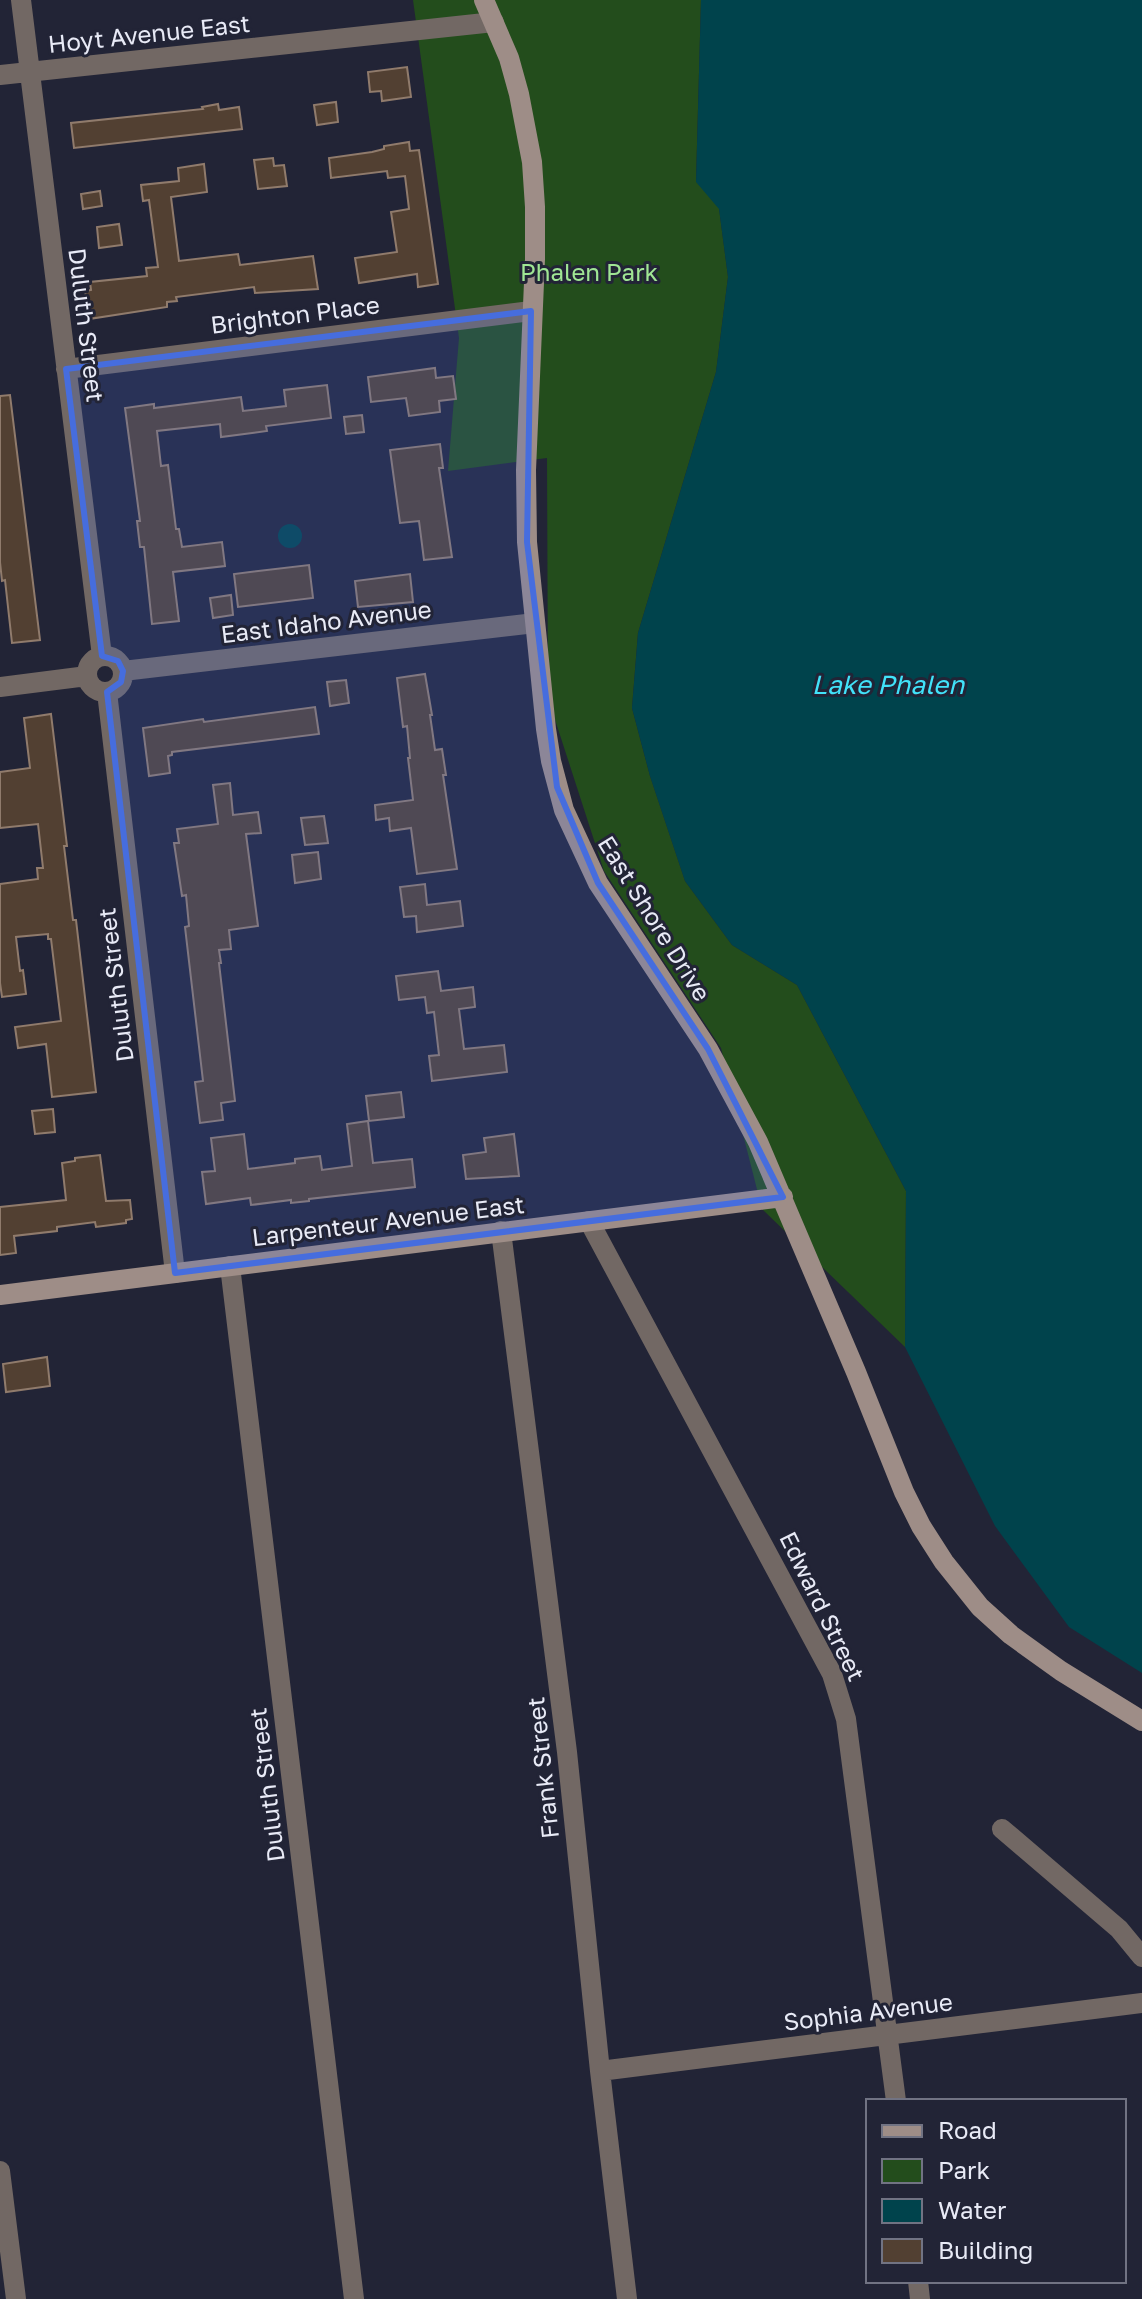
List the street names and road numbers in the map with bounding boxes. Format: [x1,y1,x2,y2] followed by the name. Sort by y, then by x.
[47,8,251,58] street label: Hoyt Avenue East
[63,246,111,404] street label: Duluth Street
[209,289,381,339] street label: Brighton Place
[219,594,433,648] street label: East Idaho Avenue
[593,830,717,1006] street label: East Shore Drive
[91,906,139,1064] street label: Duluth Street
[250,1189,526,1251] street label: Larpenteur Avenue East
[774,1527,872,1685] street label: Edward Street
[520,1696,564,1840] street label: Frank Street
[242,1706,290,1864] street label: Duluth Street
[782,1986,954,2036] street label: Sophia Avenue

